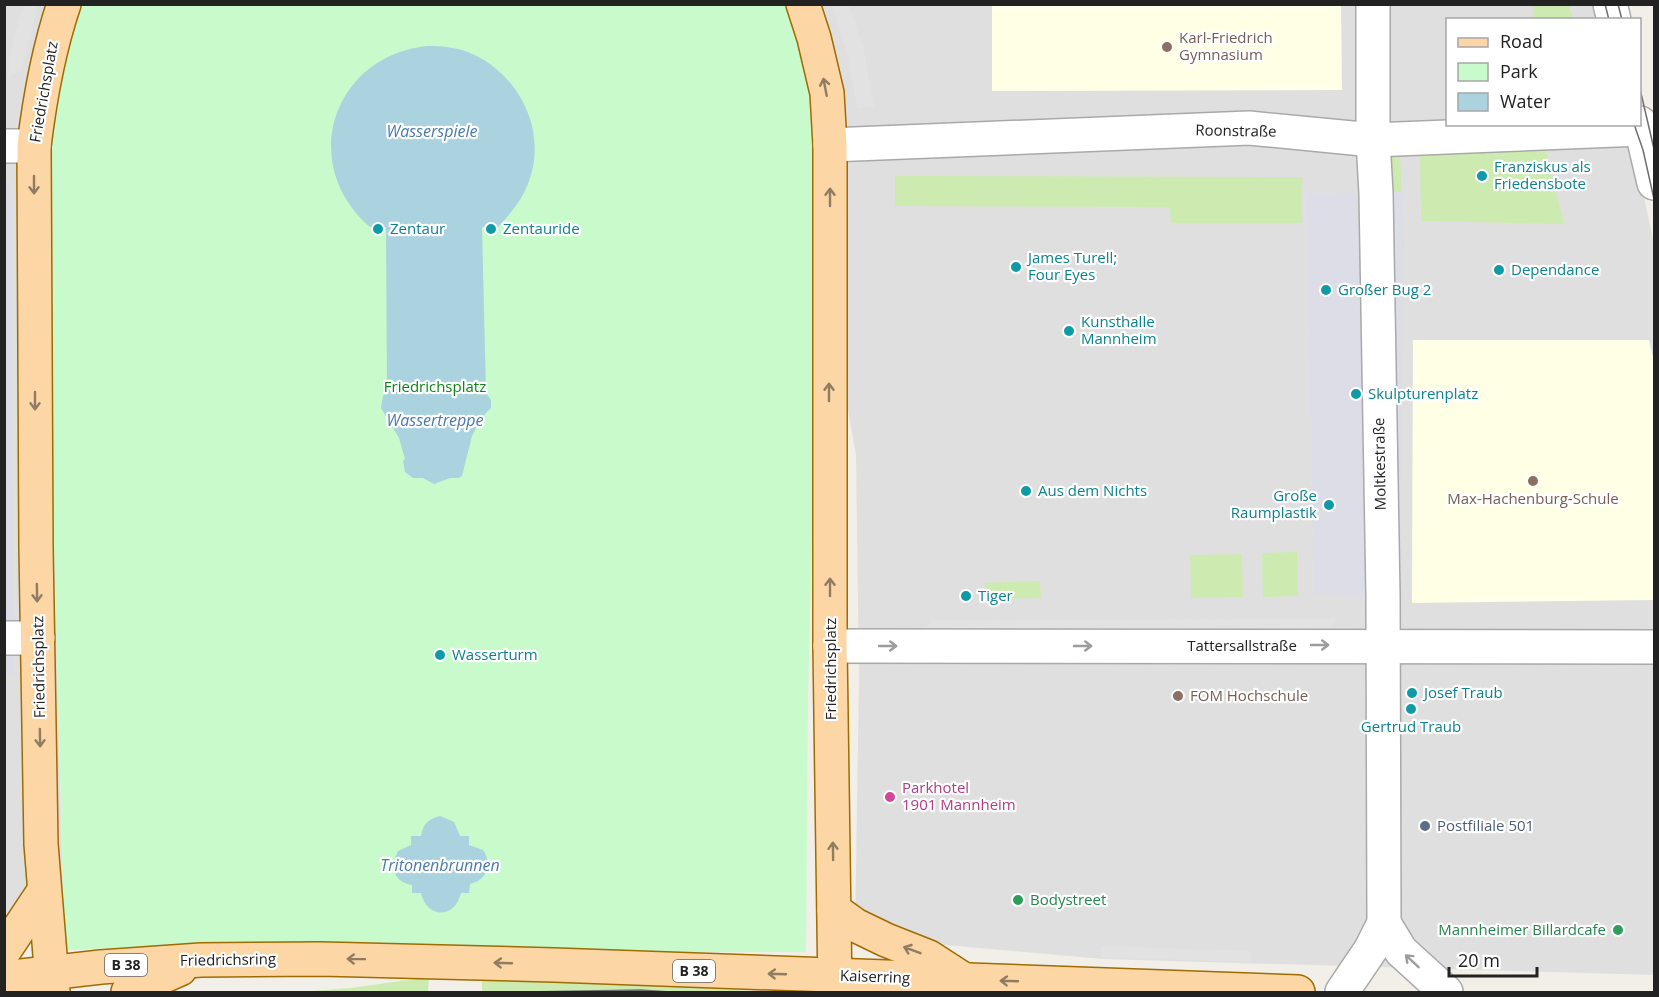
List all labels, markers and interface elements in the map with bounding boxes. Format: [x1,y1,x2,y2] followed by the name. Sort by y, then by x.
[1446,18,1641,126] legend
[1179,27,1273,64] place label: Karl-Friedrich Gymnasium
[1500,29,1543,53] text: Road
[24,40,62,144] street label: Friedrichsplatz
[1160,40,1174,54] marker: Karl-Friedrich Gymnasium
[1500,59,1538,83] text: Park
[819,77,830,97] one-way arrow
[1500,89,1551,113] text: Water
[1195,119,1277,141] street label: Roonstraße
[387,120,477,142] water label: Wasserspiele
[1494,156,1591,193] place label: Franziskus als Friedensbote
[1475,169,1489,183] marker: Franziskus als Friedensbote
[28,175,40,195] one-way arrow
[824,188,836,208] one-way arrow
[390,218,445,238] place label: Zentaur
[503,218,580,238] place label: Zentauride
[371,222,385,236] marker: Zentaur
[484,222,498,236] marker: Zentauride
[1026,247,1117,284] place label: James Turell; Four Eyes
[1511,259,1599,279] place label: Dependance
[1009,260,1023,274] marker: James Turell; Four Eyes
[1492,263,1506,277] marker: Dependance
[1338,279,1431,299] place label: Großer Bug 2
[1319,283,1333,297] marker: Großer Bug 2
[1081,311,1157,348] place label: Kunsthalle Mannheim
[1062,324,1076,338] marker: Kunsthalle Mannheim
[384,376,486,396] park label: Friedrichsplatz
[824,383,835,403] one-way arrow
[1368,383,1478,403] place label: Skulpturenplatz
[1349,387,1363,401] marker: Skulpturenplatz
[29,391,41,411] one-way arrow
[387,409,483,431] water label: Wassertreppe
[1368,418,1390,511] street label: Moltkestraße
[1526,474,1540,488] marker: Max-Hachenburg-Schule
[1038,480,1147,500] place label: Aus dem Nichts
[1019,484,1033,498] marker: Aus dem Nichts
[1231,485,1317,522] place label: Große Raumplastik
[1447,488,1619,508] place label: Max-Hachenburg-Schule
[1322,498,1336,512] marker: Große Raumplastik
[825,578,836,598] one-way arrow
[31,582,43,602] one-way arrow
[978,585,1013,605] place label: Tiger
[959,589,973,603] marker: Tiger
[27,616,49,718] street label: Friedrichsplatz
[820,618,840,720] street label: Friedrichsplatz
[1187,635,1297,655] street label: Tattersallstraße
[878,640,898,652] one-way arrow
[1073,640,1093,652] one-way arrow
[1310,640,1330,651] one-way arrow
[452,644,538,664] place label: Wasserturm
[433,648,447,662] marker: Wasserturm
[1422,682,1503,702] place label: Josef Traub
[1190,685,1308,705] place label: FOM Hochschule
[1405,686,1419,700] marker: Josef Traub
[1171,689,1185,703] marker: FOM Hochschule
[1404,702,1418,716] marker: Gertrud Traub
[1361,716,1461,736] place label: Gertrud Traub
[34,728,46,748] one-way arrow
[902,777,1016,814] place label: Parkhotel 1901 Mannheim
[883,790,897,804] marker: Parkhotel 1901 Mannheim
[1437,815,1534,835] place label: Postfiliale 501
[1418,819,1432,833] marker: Postfiliale 501
[827,842,838,862] one-way arrow
[380,854,500,876] water label: Tritonenbrunnen
[1030,889,1106,909] place label: Bodystreet
[1011,893,1025,907] marker: Bodystreet
[1438,919,1606,939] place label: Mannheimer Billardcafe
[1611,923,1625,937] marker: Mannheimer Billardcafe
[1449,940,1538,978] scale bar
[903,944,922,955] one-way arrow
[180,948,276,970] street label: Friedrichsring
[1458,948,1500,972] text: 20 m
[105,954,147,976] road number: B 38
[347,954,367,965] one-way arrow
[1404,954,1419,968] one-way arrow
[493,958,513,969] one-way arrow
[673,960,715,982] road number: B 38
[840,965,911,987] street label: Kaiserring
[767,968,787,980] one-way arrow
[999,975,1019,987] one-way arrow

